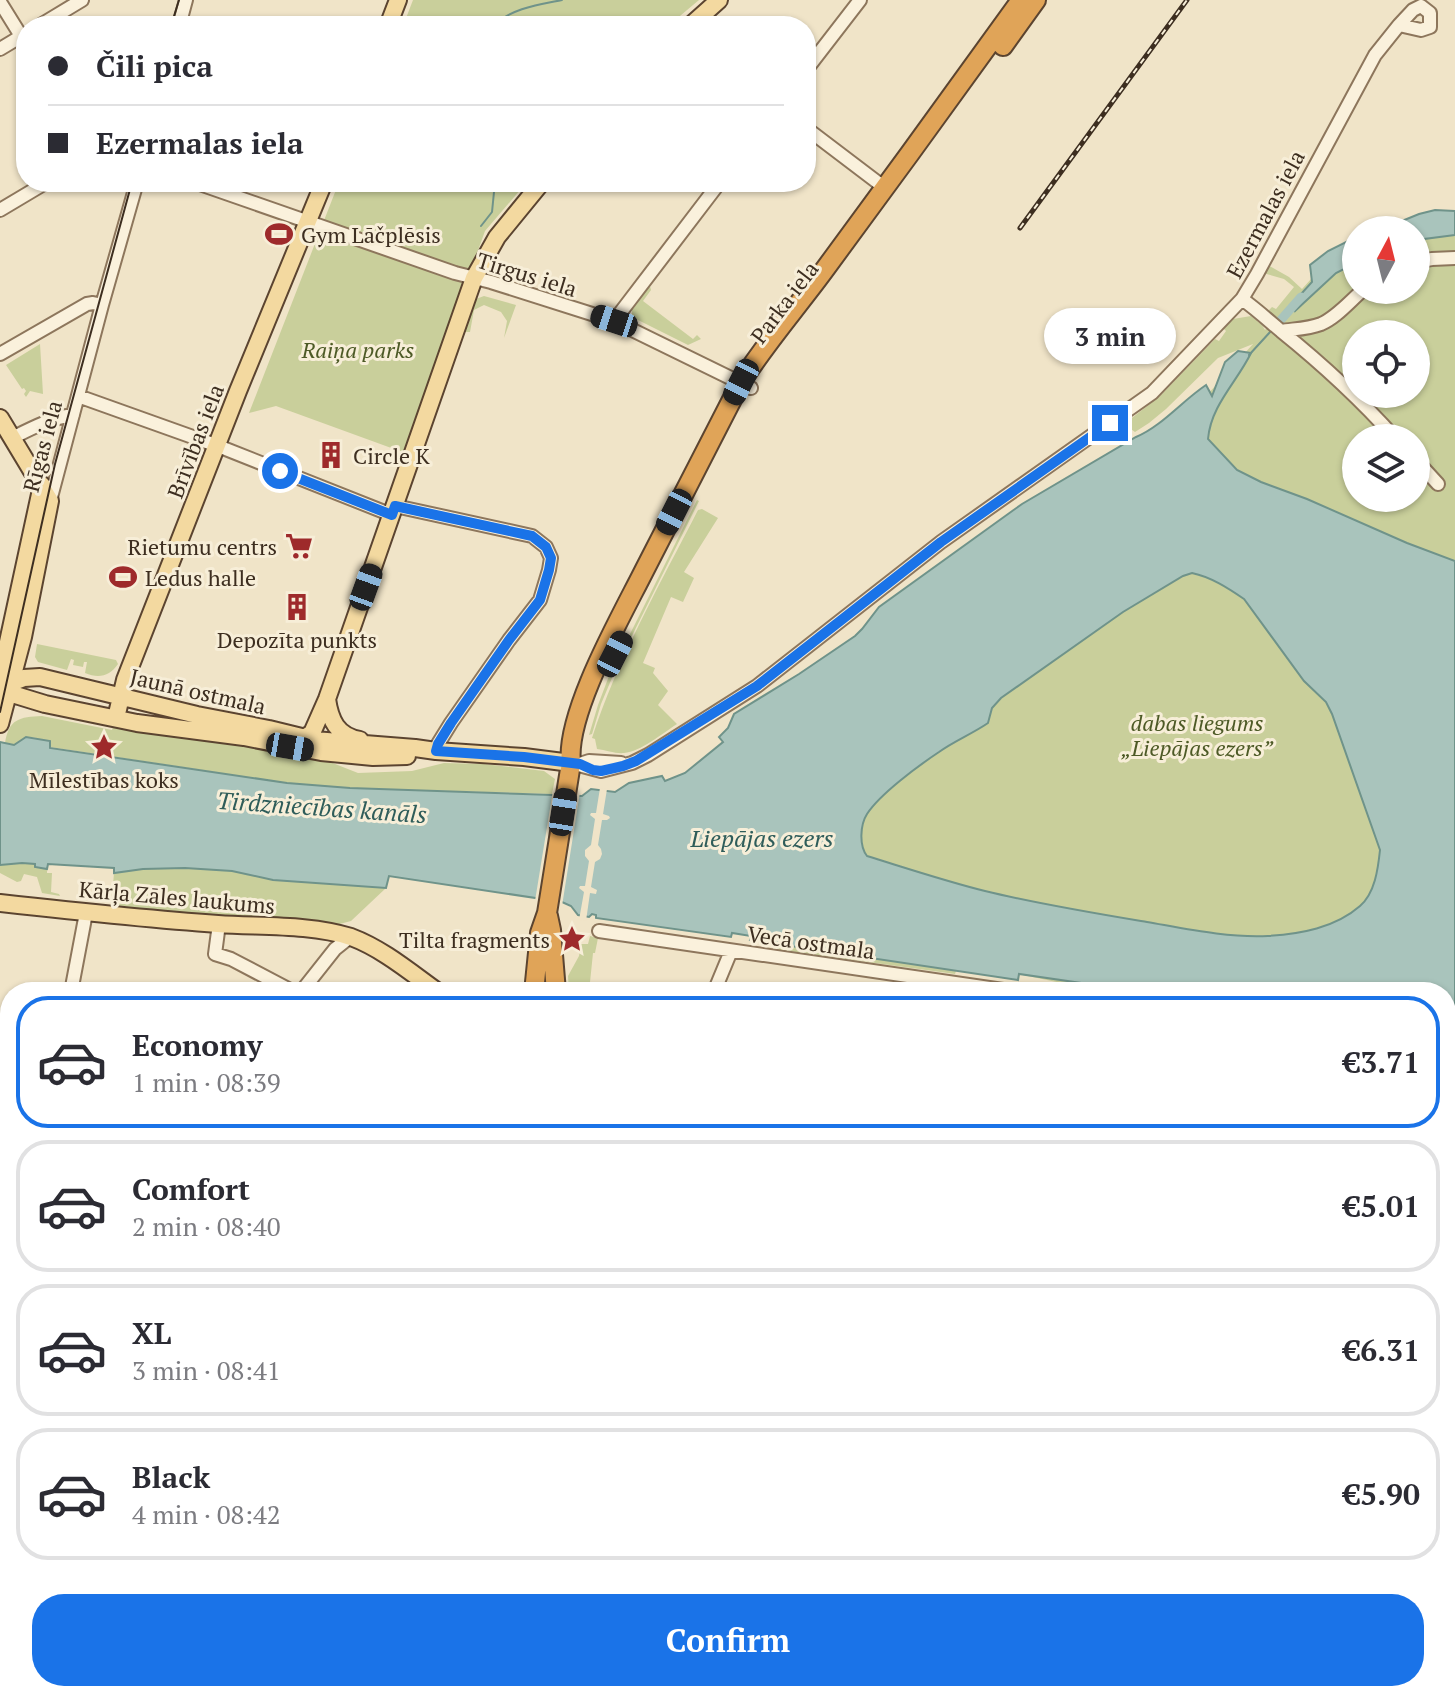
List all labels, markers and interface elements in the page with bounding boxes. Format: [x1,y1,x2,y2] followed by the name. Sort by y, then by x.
[96,46,213,86] text: Čili pica
[96,123,304,163] text: Ezermalas iela
[1219,145,1311,283] street label: Ezermalas iela
[1342,216,1430,304] north arrow
[1342,216,1430,512] map controls
[264,219,294,249] sports icon: Gym Lāčplēsis
[301,220,441,249] place label: Gym Lāčplēsis
[473,245,581,303] street label: Tirgus iela
[744,255,824,349] street label: Parka iela
[587,302,641,340] car
[1044,307,1176,363] callout: 3 min
[1074,319,1146,353] text: 3 min
[1342,320,1430,408] button: locate
[301,335,414,364] park label: Raiņa parks
[719,355,763,409] car
[160,380,230,502] street label: Brīvības iela
[16,397,68,495] street label: Rīgas iela
[1092,405,1128,441] route end
[1342,424,1430,512] button: layers
[316,440,346,470] building icon: Circle K
[353,441,431,470] place label: Circle K
[262,453,298,489] route start
[652,485,696,539] car
[284,531,314,561] supermarket icon: Rietumu centrs
[127,532,277,561] place label: Rietumu centrs
[347,560,385,614] car
[108,562,138,592] sports icon: Ledus halle
[145,563,256,592] place label: Ledus halle
[282,592,312,622] building icon: Depozīta punkts
[217,625,377,654] place label: Depozīta punkts
[593,627,637,681] car
[127,661,269,721] street label: Jaunā ostmala
[1121,708,1274,762] park label: dabas liegums „Liepājas ezers”
[264,731,316,763] car
[89,732,119,762] place icon: Mīlestības koks
[29,765,179,794] place label: Mīlestības koks
[216,784,428,830] water label: Tirdzniecības kanāls
[547,786,579,838] car
[689,822,834,854] water label: Liepājas ezers
[78,874,276,920] street label: Kārļa Zāles laukums
[745,919,877,965] street label: Vecā ostmala
[557,924,587,954] place icon: Tilta fragments
[399,925,550,954] place label: Tilta fragments
[132,1025,263,1065] text: Economy
[36,1026,108,1098] icon: car
[1343,1042,1420,1082] text: €3.71
[132,1065,281,1099] text: 1 min · 08:39
[132,1169,250,1209] text: Comfort
[36,1170,108,1242] icon: car
[1343,1186,1420,1226] text: €5.01
[132,1209,281,1243] text: 2 min · 08:40
[132,1313,171,1353] text: XL
[36,1314,108,1386] icon: car
[1343,1330,1420,1370] text: €6.31
[132,1353,281,1387] text: 3 min · 08:41
[132,1457,210,1497] text: Black
[36,1458,108,1530] icon: car
[1343,1474,1420,1514] text: €5.90
[132,1497,281,1531] text: 4 min · 08:42
[32,1594,1424,1686] button: Confirm

